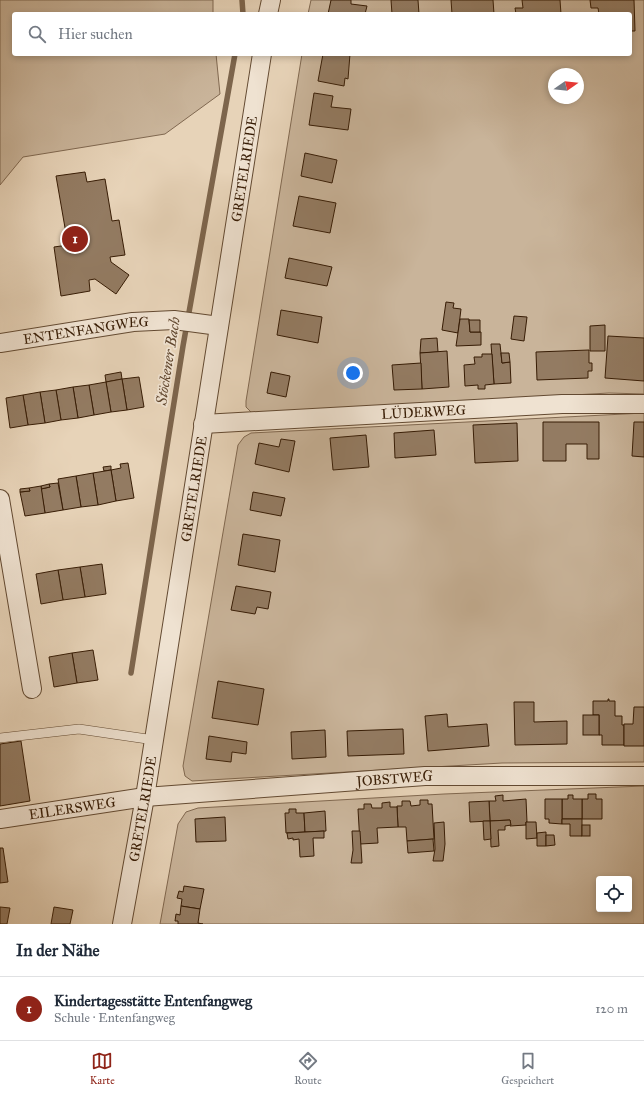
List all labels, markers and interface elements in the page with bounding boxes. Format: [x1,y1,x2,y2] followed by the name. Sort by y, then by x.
[12,12,632,56] search box
[26,23,48,45] icon: search
[58,25,133,43] text: Hier suchen
[548,68,584,104] north arrow
[227,115,261,223] street label: GRETELRIEDE
[62,224,88,254] pin: 1
[22,313,149,348] street label: ENTENFANGWEG
[152,315,184,407] water label: Stöckener Bach
[343,363,363,383] your location
[381,401,467,423] street label: LÜDERWEG
[177,435,210,543] street label: GRETELRIEDE
[125,755,160,863] street label: GRETELRIEDE
[354,768,433,791] street label: JOBSTWEG
[27,793,117,823] street label: EILERSWEG
[596,876,632,912] map controls
[596,876,632,912] button: locate
[16,940,100,961] text: In der Nähe
[54,992,252,1010] text: Kindertagesstätte Entenfangweg
[26,1001,32,1017] text: 1
[595,1001,628,1017] text: 120 m
[54,1010,175,1026] text: Schule · Entenfangweg
[90,1050,115,1087] tab: Karte
[294,1050,322,1087] tab: Route
[501,1050,554,1087] tab: Gespeichert

